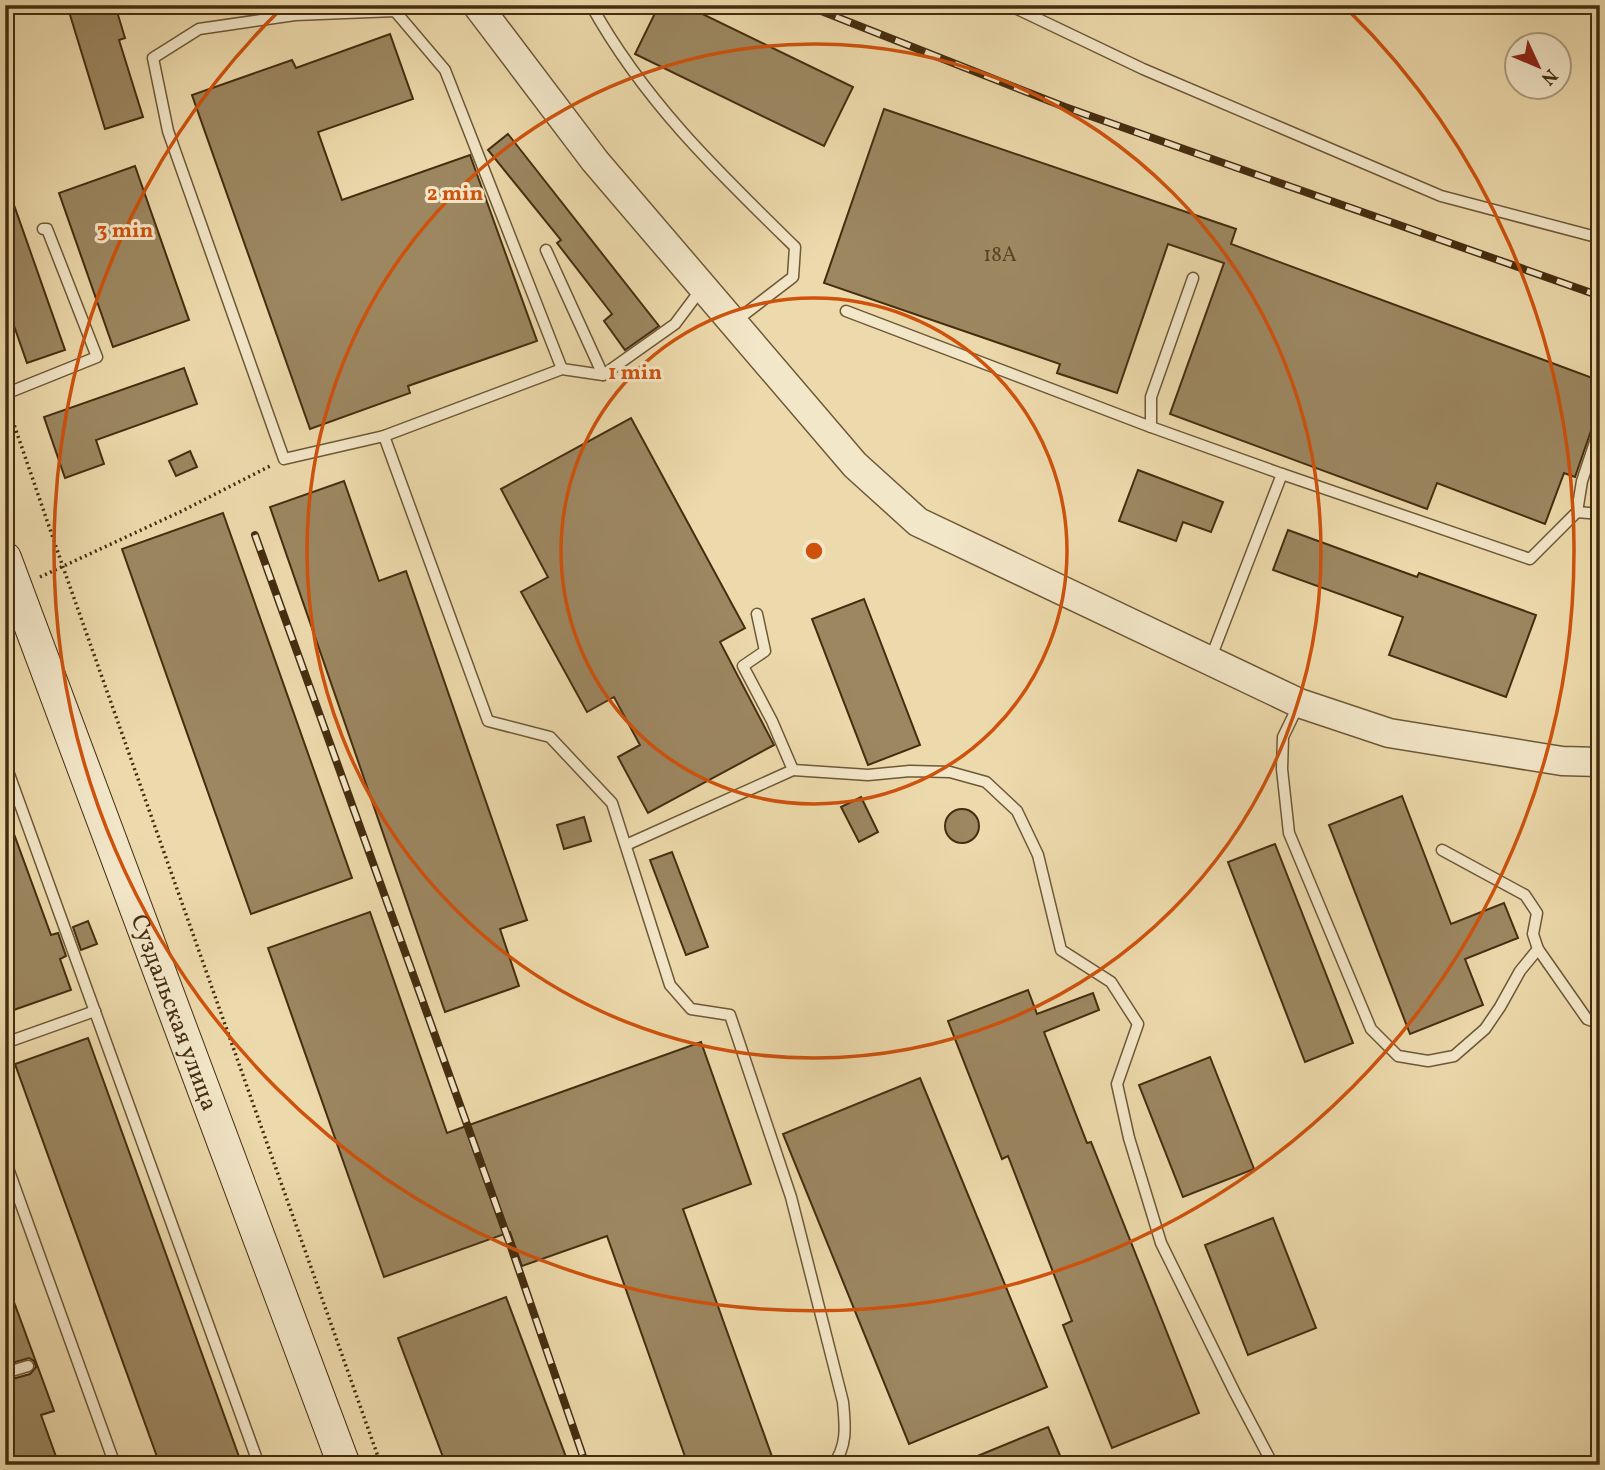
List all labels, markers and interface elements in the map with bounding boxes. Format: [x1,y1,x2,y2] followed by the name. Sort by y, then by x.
[1504,32,1574,102] north arrow
[1535,62,1563,91] text: N
[427,180,483,209] text: 2 min
[97,217,153,246] text: 3 min
[983,241,1017,270] house number: 18А
[608,359,662,388] text: 1 min
[802,539,826,563] centre of rings
[121,910,225,1116] street label: Суздальская улица

